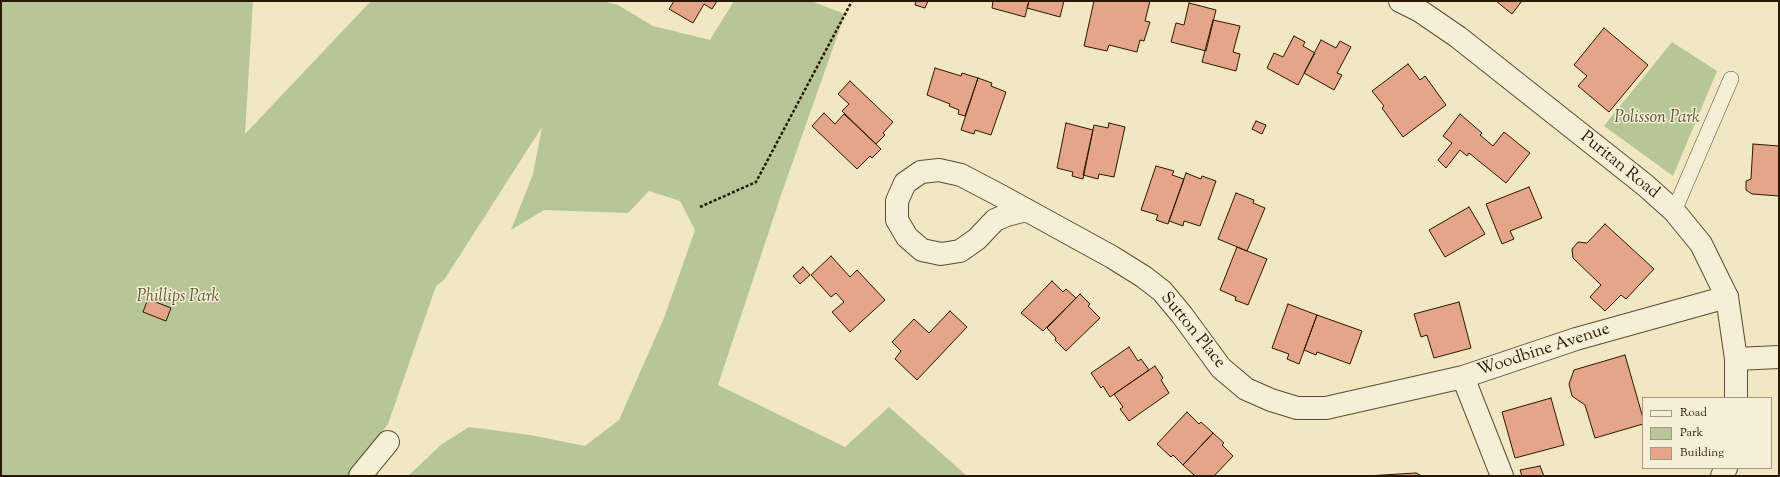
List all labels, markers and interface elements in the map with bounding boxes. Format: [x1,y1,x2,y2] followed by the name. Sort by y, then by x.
[1614,109,1700,129] park label: Polisson Park
[1575,128,1663,204] street label: Puritan Road
[137,288,219,308] park label: Phillips Park
[1155,289,1229,373] street label: Sutton Place
[1475,320,1613,382] street label: Woodbine Avenue
[1642,397,1772,469] legend
[1680,404,1707,422] text: Road
[1680,424,1703,442] text: Park
[1680,444,1724,462] text: Building

